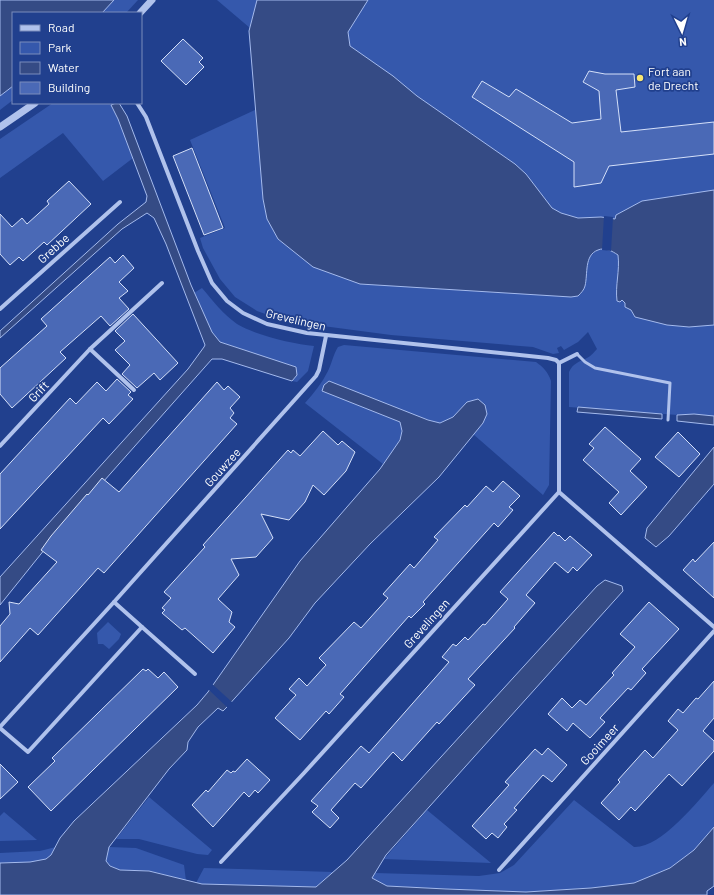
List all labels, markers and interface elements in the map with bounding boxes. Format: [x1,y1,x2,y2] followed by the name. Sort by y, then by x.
[12,12,142,104] legend
[662,12,702,52] north arrow
[48,20,75,34] text: Road
[679,36,687,49] text: N
[48,40,72,54] text: Park
[48,60,80,74] text: Water
[648,64,699,92] place label: Fort aan de Drecht
[635,73,645,83] marker: Fort aan de Drecht
[48,80,90,94] text: Building
[34,230,72,266] street label: Grebbe
[265,305,327,333] street label: Grevelingen
[25,378,51,404] street label: Grift
[201,445,243,489] street label: Gouwzee
[400,596,452,650] street label: Grevelingen
[577,720,622,767] street label: Gooimeer

